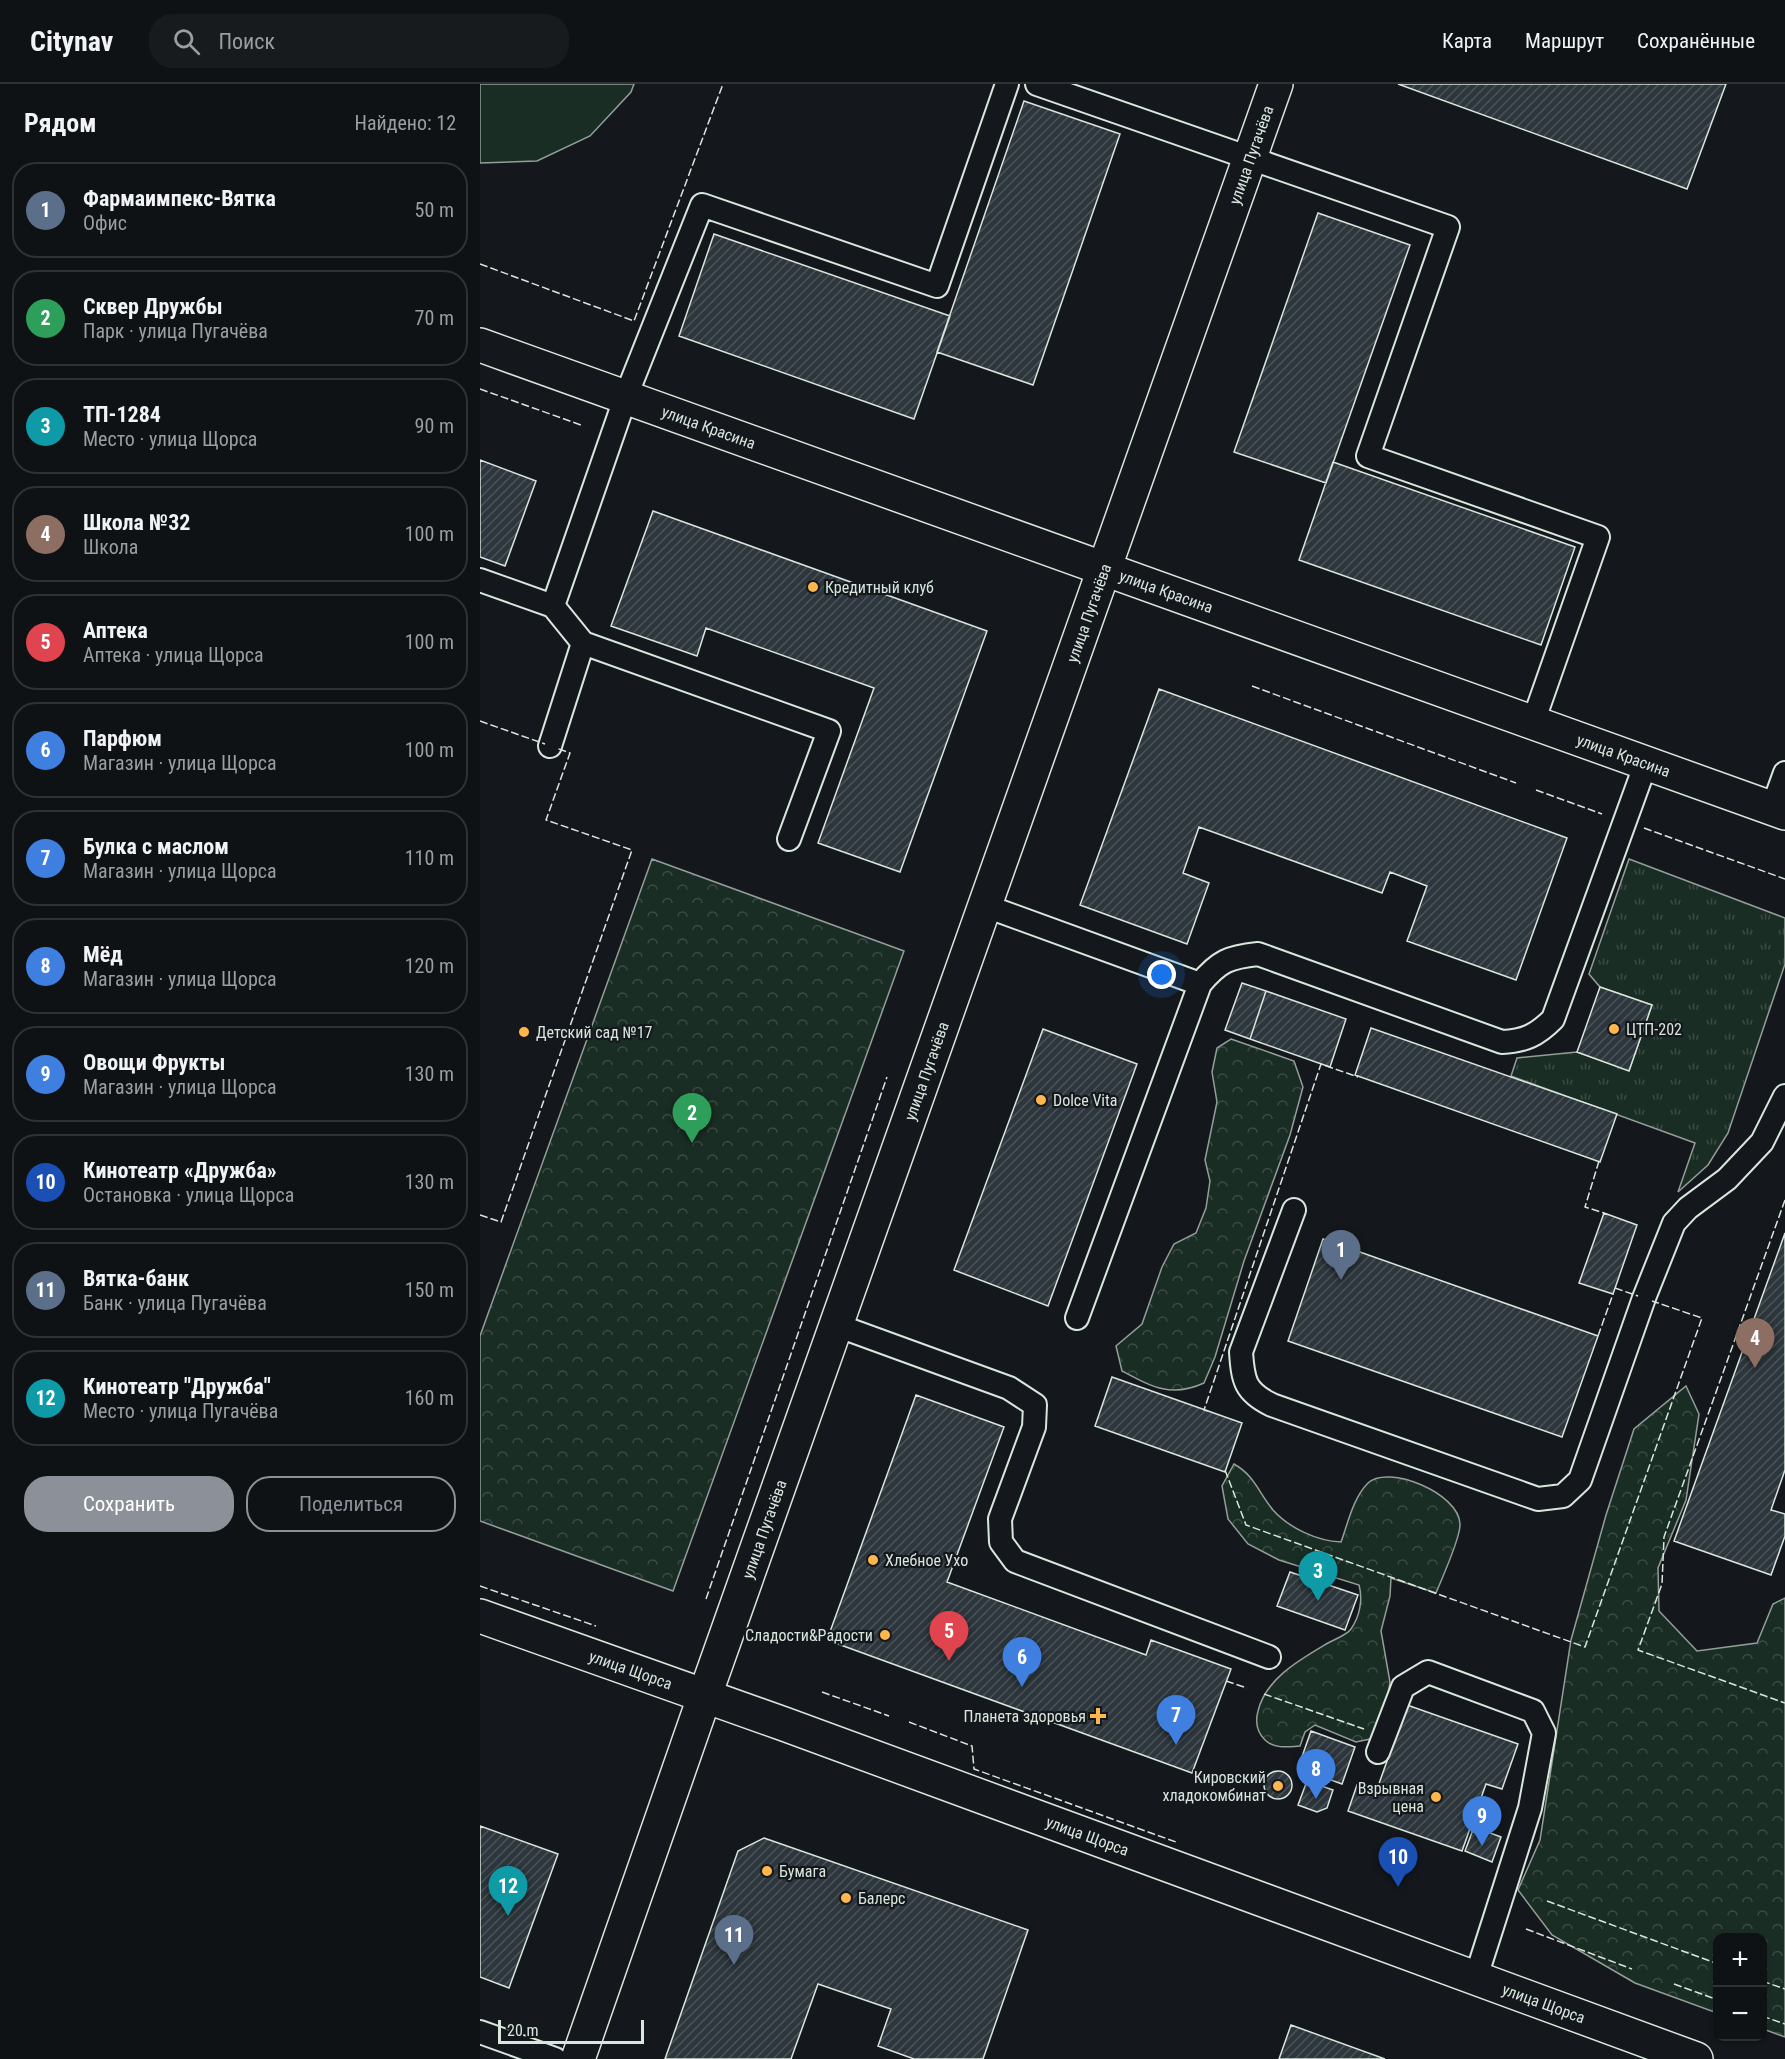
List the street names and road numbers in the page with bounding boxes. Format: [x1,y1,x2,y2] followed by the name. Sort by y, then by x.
[1225,103,1278,207] street label: улица Пугачёва
[659,402,758,453] street label: улица Красина
[1063,561,1115,665] street label: улица Пугачёва
[1117,566,1215,617] street label: улица Красина
[1574,730,1673,781] street label: улица Красина
[900,1019,953,1123] street label: улица Пугачёва
[738,1477,791,1581] street label: улица Пугачёва
[586,1647,675,1694] street label: улица Щорса
[1043,1812,1131,1860] street label: улица Щорса
[1500,1980,1588,2027] street label: улица Щорса

